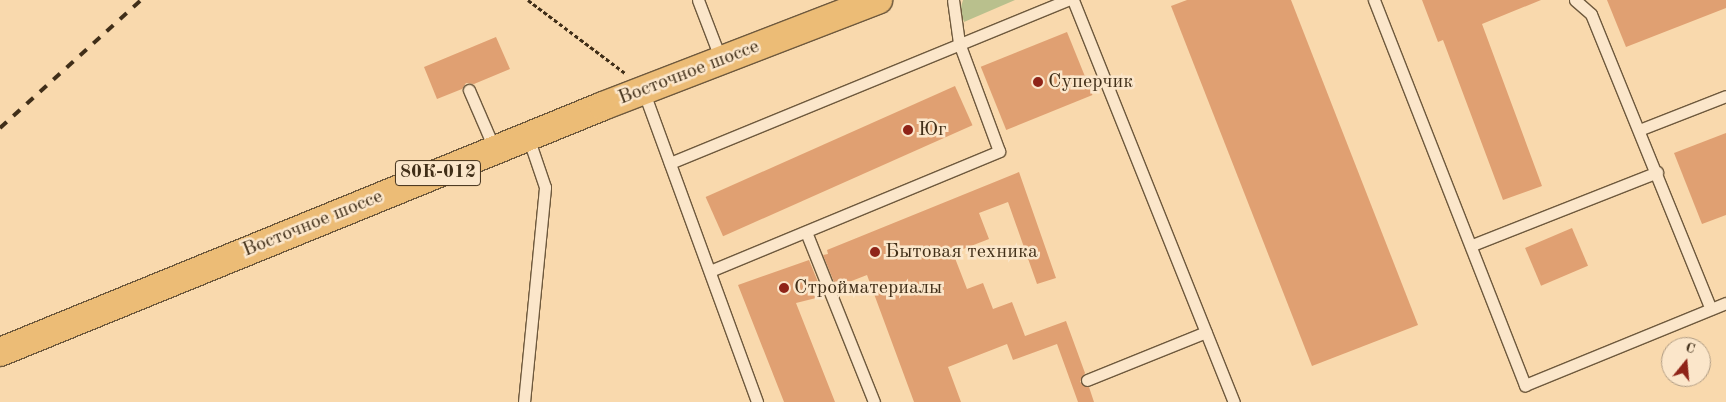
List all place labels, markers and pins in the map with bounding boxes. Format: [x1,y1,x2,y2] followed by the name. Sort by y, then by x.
[1048,70,1133,94] place label: Суперчик
[1032,76,1044,88] marker: Суперчик
[918,118,947,142] place label: Юг
[902,124,914,136] marker: Юг
[885,240,1038,264] place label: Бытовая техника
[869,246,881,258] marker: Бытовая техника
[794,276,942,300] place label: Стройматериалы
[778,282,790,294] marker: Стройматериалы

